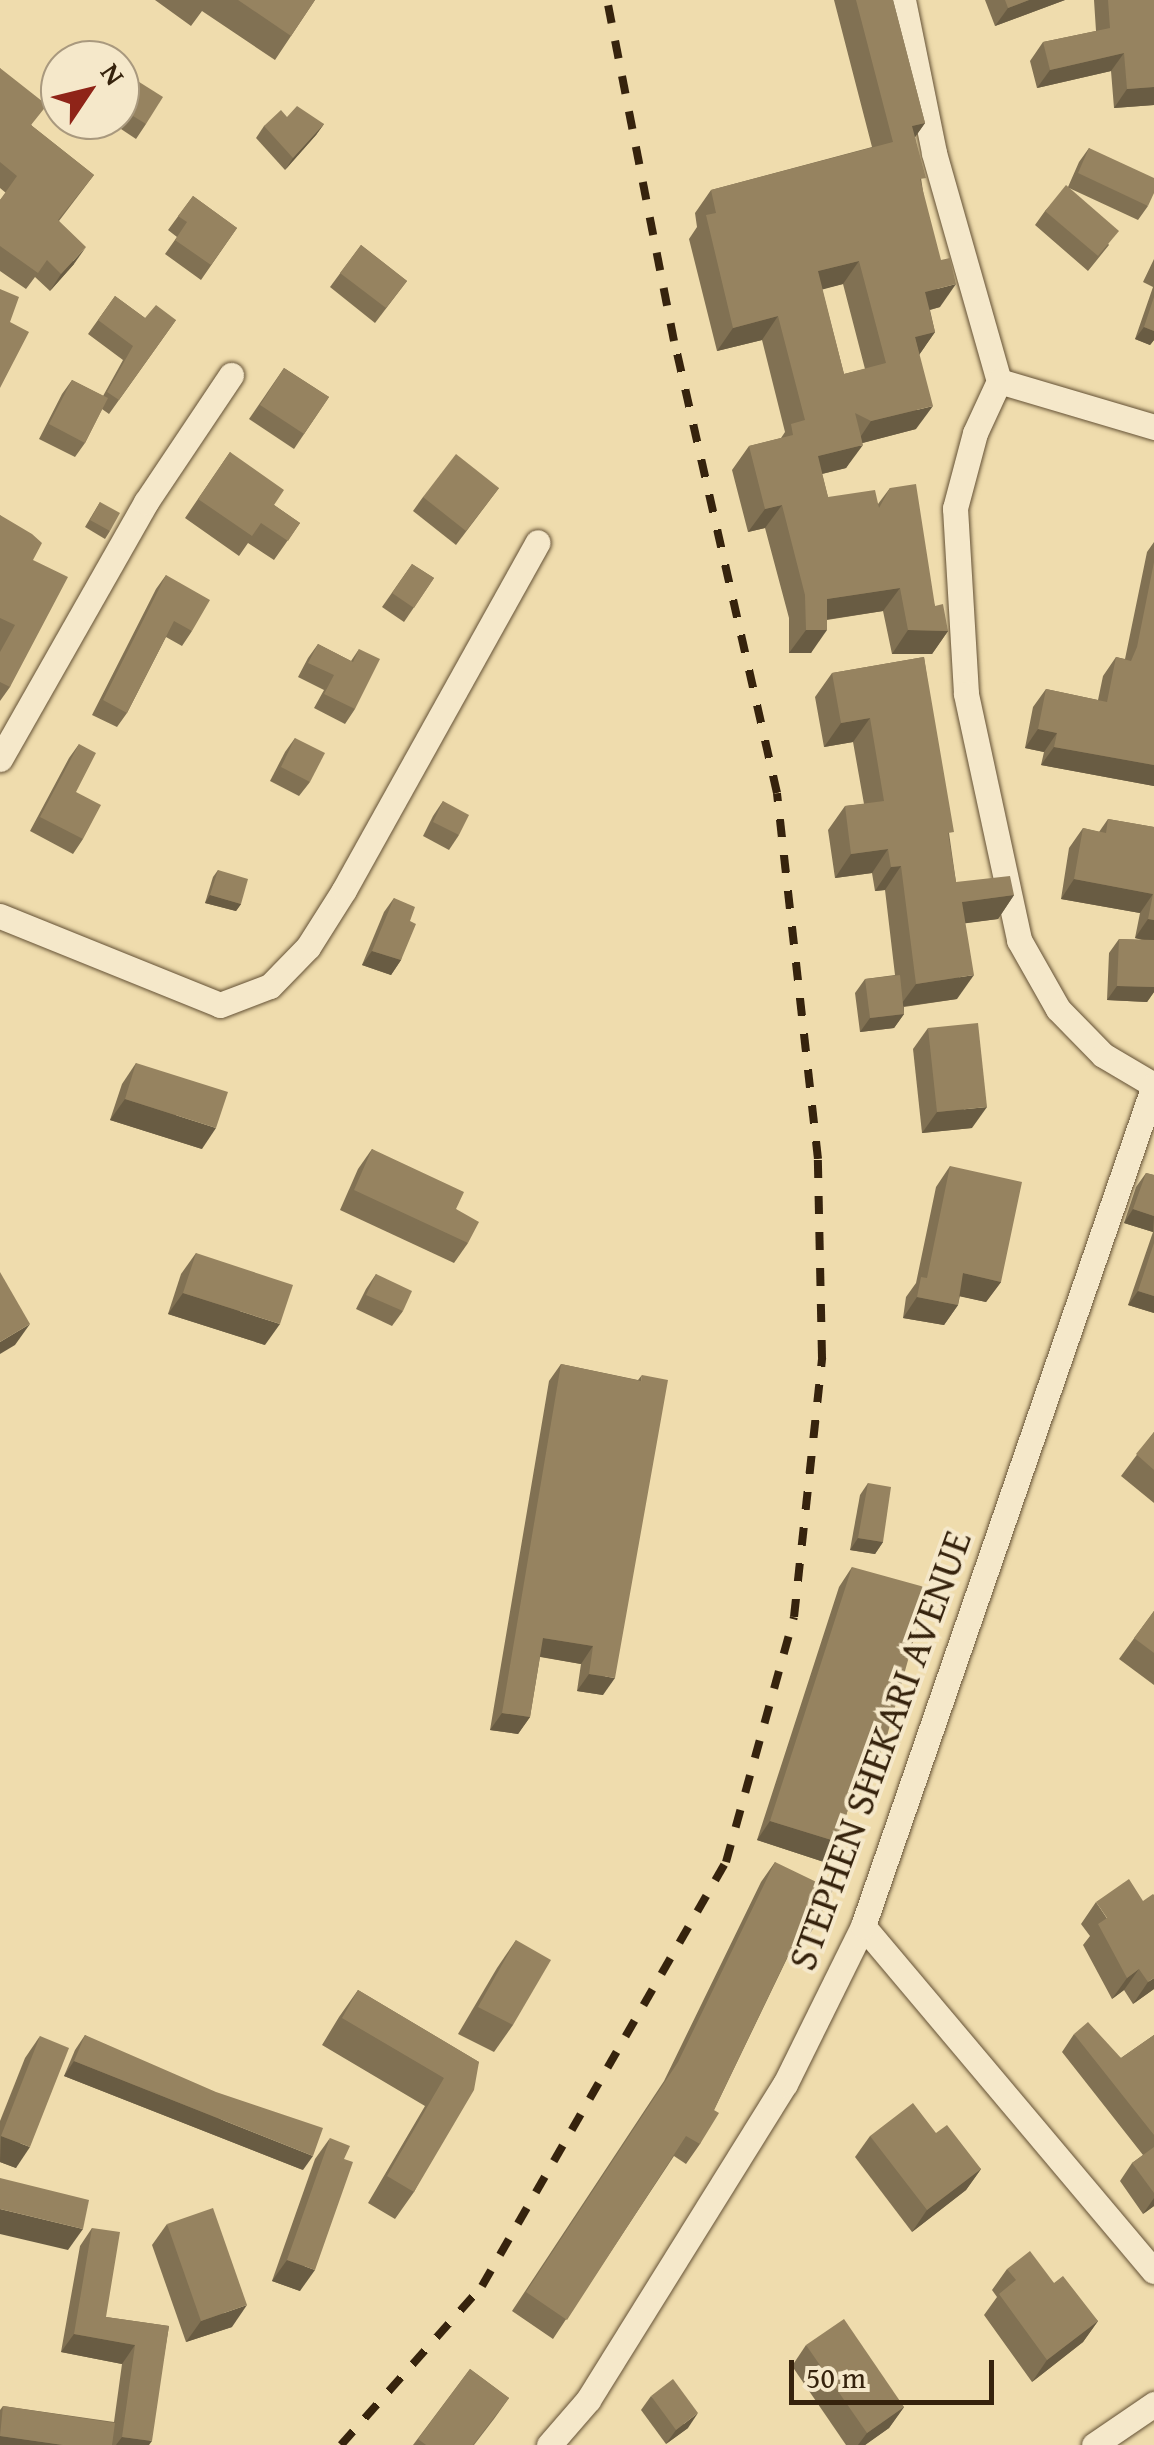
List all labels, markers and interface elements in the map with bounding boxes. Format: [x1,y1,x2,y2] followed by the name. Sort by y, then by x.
[40,40,140,140] north arrow
[91,54,136,93] text: N
[777,1524,981,1976] street label: STEPHEN SHEKARI AVENUE
[794,2340,999,2402] scale bar
[806,2355,866,2399] text: 50 m

